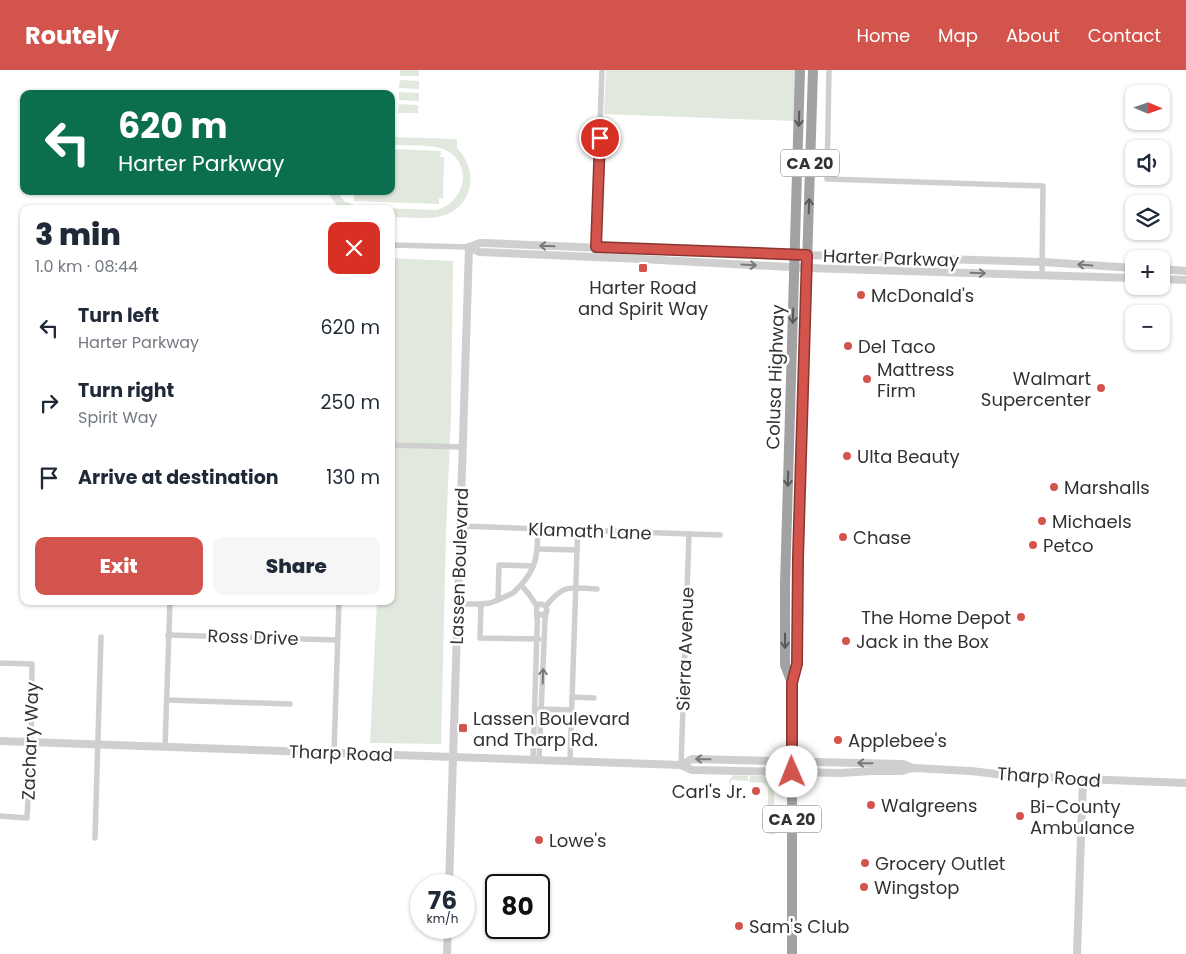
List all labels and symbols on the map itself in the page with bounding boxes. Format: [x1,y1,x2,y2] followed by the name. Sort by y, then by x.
[1125,85,1170,130] north arrow
[794,110,804,126] one-way arrow
[579,117,621,159] pin
[781,150,839,176] road number: CA 20
[804,199,813,215] one-way arrow
[539,241,555,250] one-way arrow
[822,243,960,273] street label: Harter Parkway
[741,260,757,269] one-way arrow
[1077,260,1093,269] one-way arrow
[637,262,649,274] marker: Harter Road and Spirit Way
[970,268,986,278] one-way arrow
[578,275,708,321] place label: Harter Road and Spirit Way
[871,283,974,308] place label: McDonald's
[855,289,867,301] marker: McDonald's
[760,304,790,450] street label: Colusa Highway
[789,308,798,324] one-way arrow
[858,334,935,359] place label: Del Taco
[842,340,854,352] marker: Del Taco
[877,357,954,403] place label: Mattress Firm
[981,366,1091,412] place label: Walmart Supercenter
[861,373,873,385] marker: Mattress Firm
[1095,382,1107,394] marker: Walmart Supercenter
[857,444,960,469] place label: Ulta Beauty
[841,450,853,462] marker: Ulta Beauty
[784,470,793,486] one-way arrow
[1064,475,1150,500] place label: Marshalls
[1048,481,1060,493] marker: Marshalls
[444,487,474,645] street label: Lassen Boulevard
[1052,509,1132,534] place label: Michaels
[1036,515,1048,527] marker: Michaels
[528,516,652,546] street label: Klamath Lane
[853,525,911,550] place label: Chase
[837,531,849,543] marker: Chase
[1043,533,1094,558] place label: Petco
[1027,539,1039,551] marker: Petco
[670,587,700,711] street label: Sierra Avenue
[861,605,1011,630] place label: The Home Depot
[1015,611,1027,623] marker: The Home Depot
[207,623,299,651] street label: Ross Drive
[856,629,989,654] place label: Jack in the Box
[780,632,790,649] one-way arrow
[840,635,852,647] marker: Jack in the Box
[538,668,547,684] one-way arrow
[15,682,45,800] street label: Zachary Way
[473,706,630,752] place label: Lassen Boulevard and Tharp Rd.
[457,722,469,734] marker: Lassen Boulevard and Tharp Rd.
[848,728,947,753] place label: Applebee's
[832,734,844,746] marker: Applebee's
[289,739,393,767] street label: Tharp Road
[765,745,817,797] position arrow
[695,754,711,764] one-way arrow
[857,758,874,768] one-way arrow
[996,761,1102,793] street label: Tharp Road
[672,779,746,804] place label: Carl's Jr.
[750,785,762,797] marker: Carl's Jr.
[881,793,977,818] place label: Walgreens
[1030,794,1135,840] place label: Bi-County Ambulance
[865,799,877,811] marker: Walgreens
[763,806,821,832] road number: CA 20
[1014,810,1026,822] marker: Bi-County Ambulance
[549,828,606,853] place label: Lowe's
[533,834,545,846] marker: Lowe's
[875,851,1005,876] place label: Grocery Outlet
[859,857,871,869] marker: Grocery Outlet
[485,874,550,939] speed limit sign: 80
[874,875,959,900] place label: Wingstop
[858,881,870,893] marker: Wingstop
[749,914,849,939] place label: Sam's Club
[733,920,745,932] marker: Sam's Club

